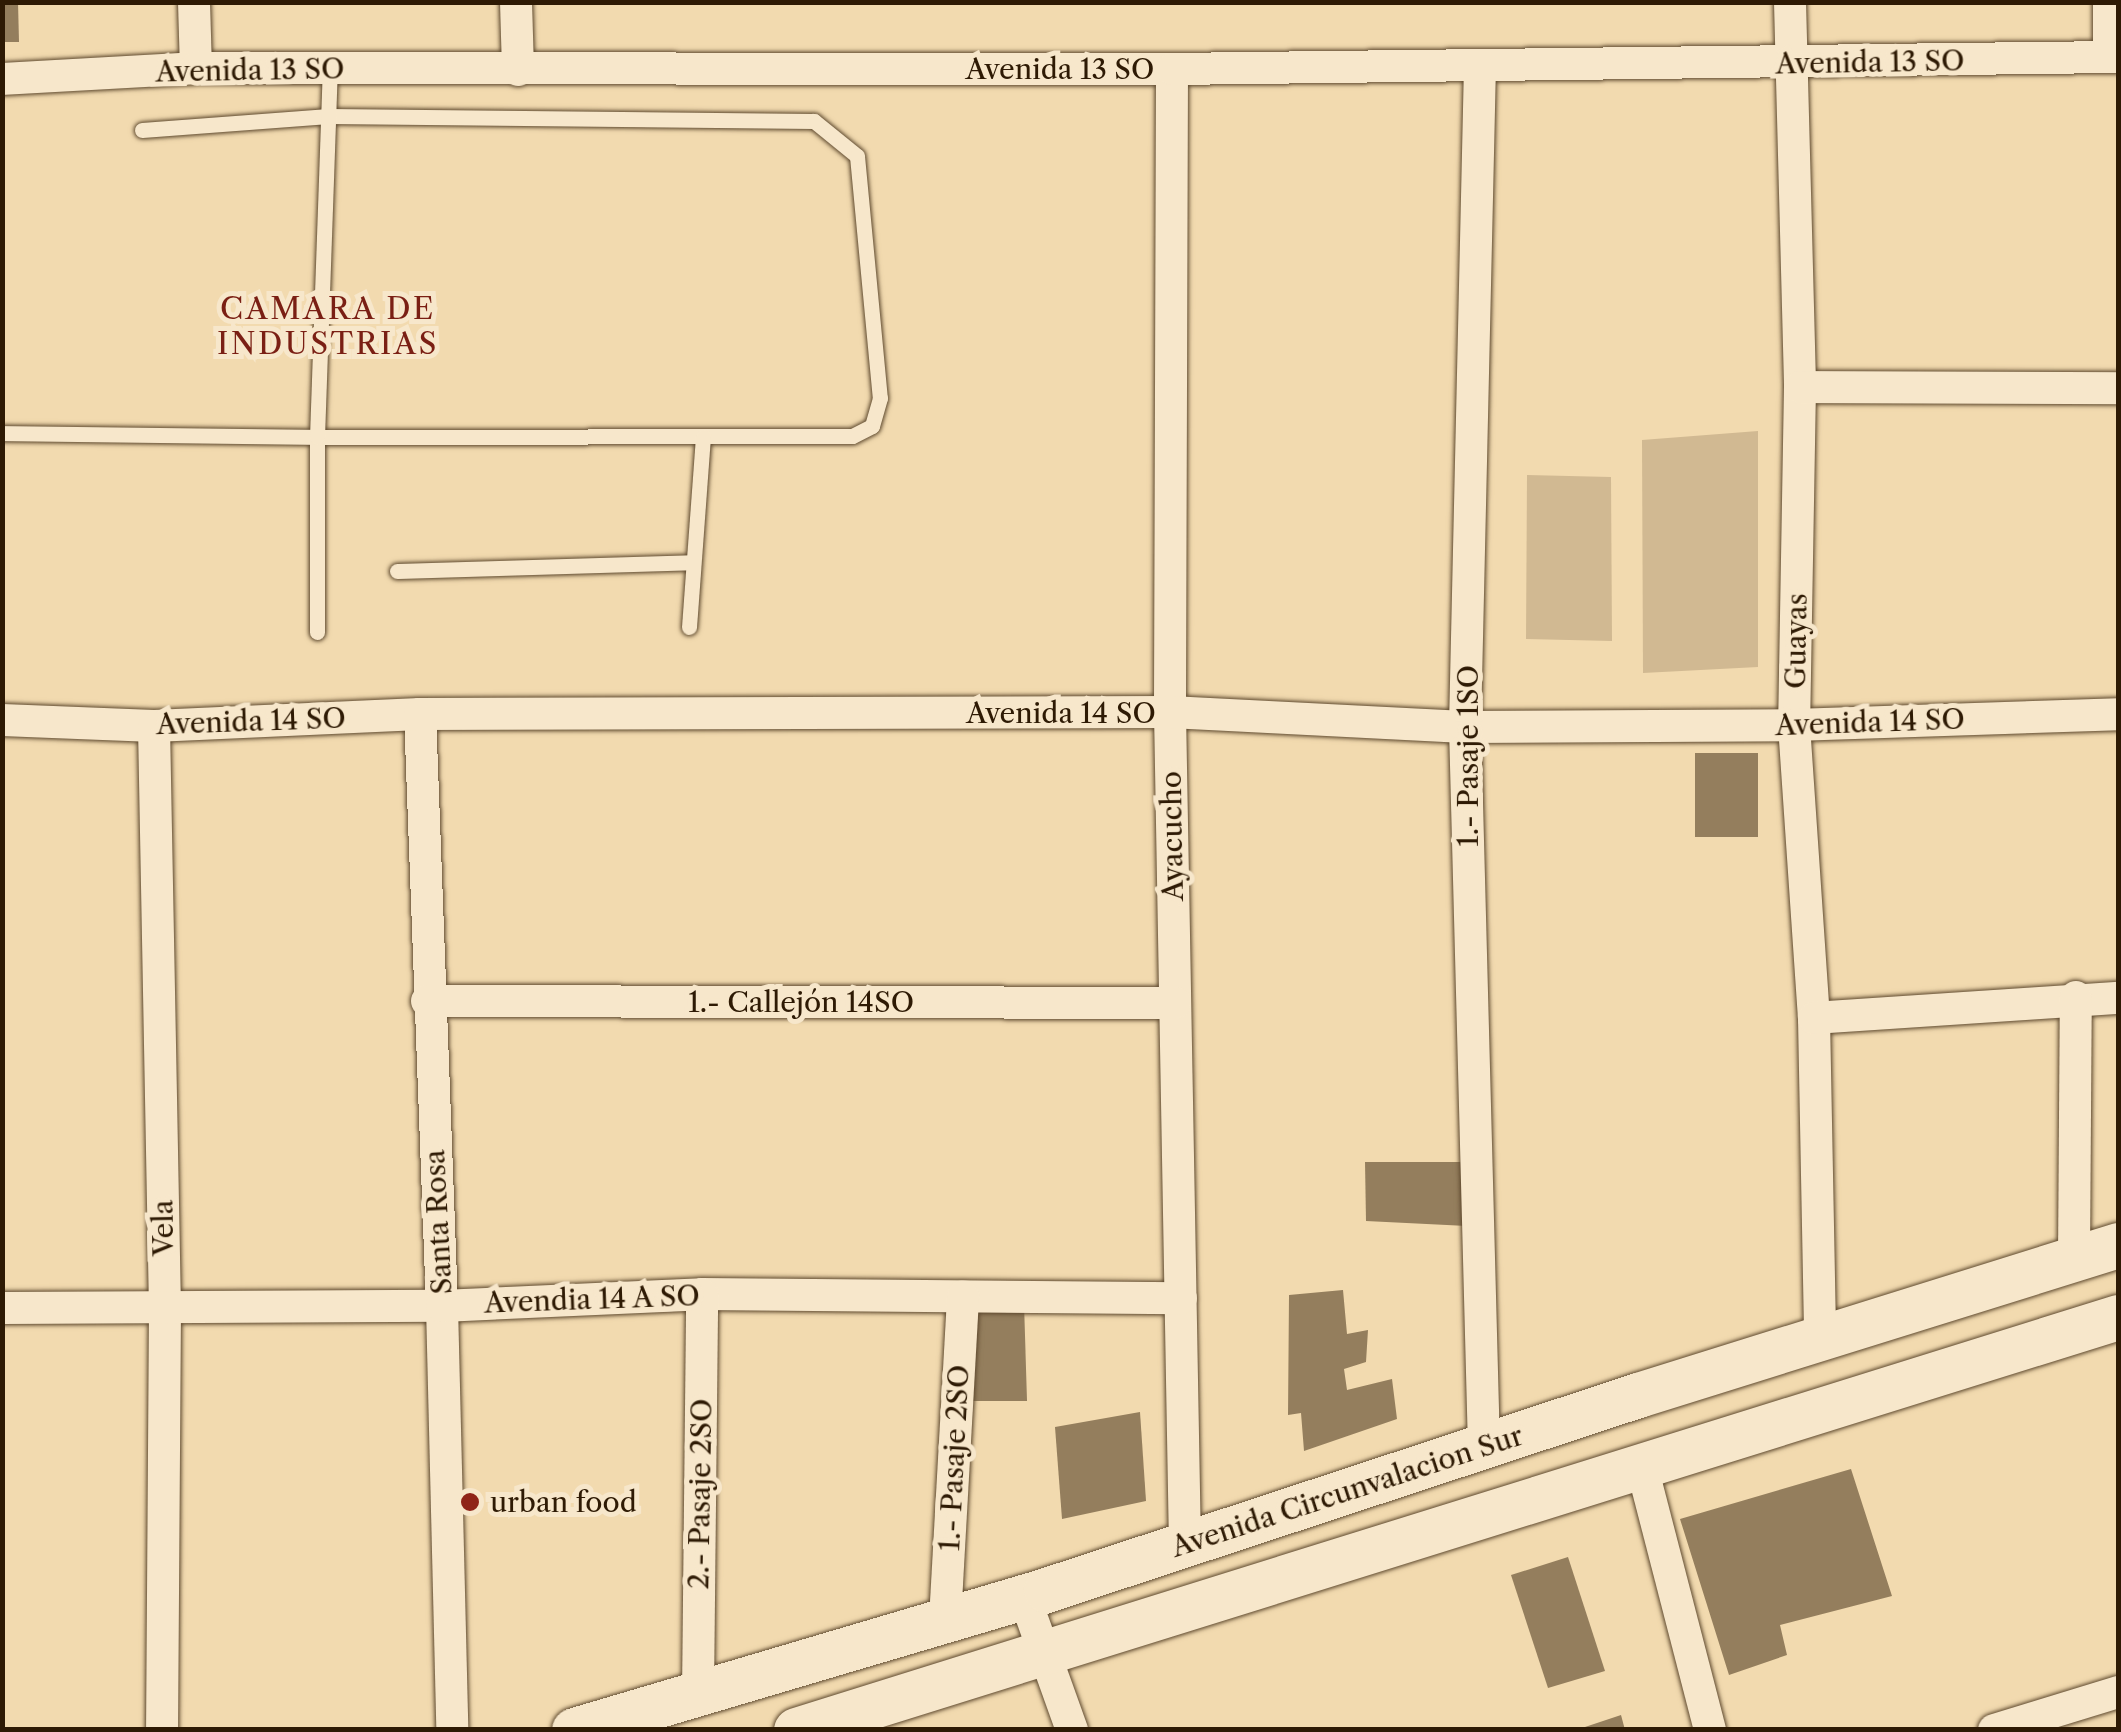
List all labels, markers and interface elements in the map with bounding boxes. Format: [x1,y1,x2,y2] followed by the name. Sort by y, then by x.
[1775,44,1965,80] street label: Avenida 13 SO
[155,52,345,88] street label: Avenida 13 SO
[965,52,1155,86] street label: Avenida 13 SO
[217,291,439,362] district label: CAMARA DE INDUSTRIAS
[1778,593,1814,689] street label: Guayas
[1451,665,1485,847] street label: 1.- Pasaje 1SO
[966,696,1156,730] street label: Avenida 14 SO
[156,701,346,741] street label: Avenida 14 SO
[1775,702,1965,742] street label: Avenida 14 SO
[1154,771,1190,901] street label: Ayacucho
[688,985,914,1019] street label: 1.- Callejón 14SO
[417,1148,459,1296] street label: Santa Rosa
[146,1199,180,1257] street label: Vela
[482,1278,702,1320] street label: Avendia 14 A SO
[932,1364,976,1552] street label: 1.- Pasaje 2SO
[682,1398,718,1590] street label: 2.- Pasaje 2SO
[1167,1418,1527,1564] street label: Avenida Circunvalacion Sur
[490,1485,637,1519] place label: urban food
[459,1491,481,1513] marker: urban food

